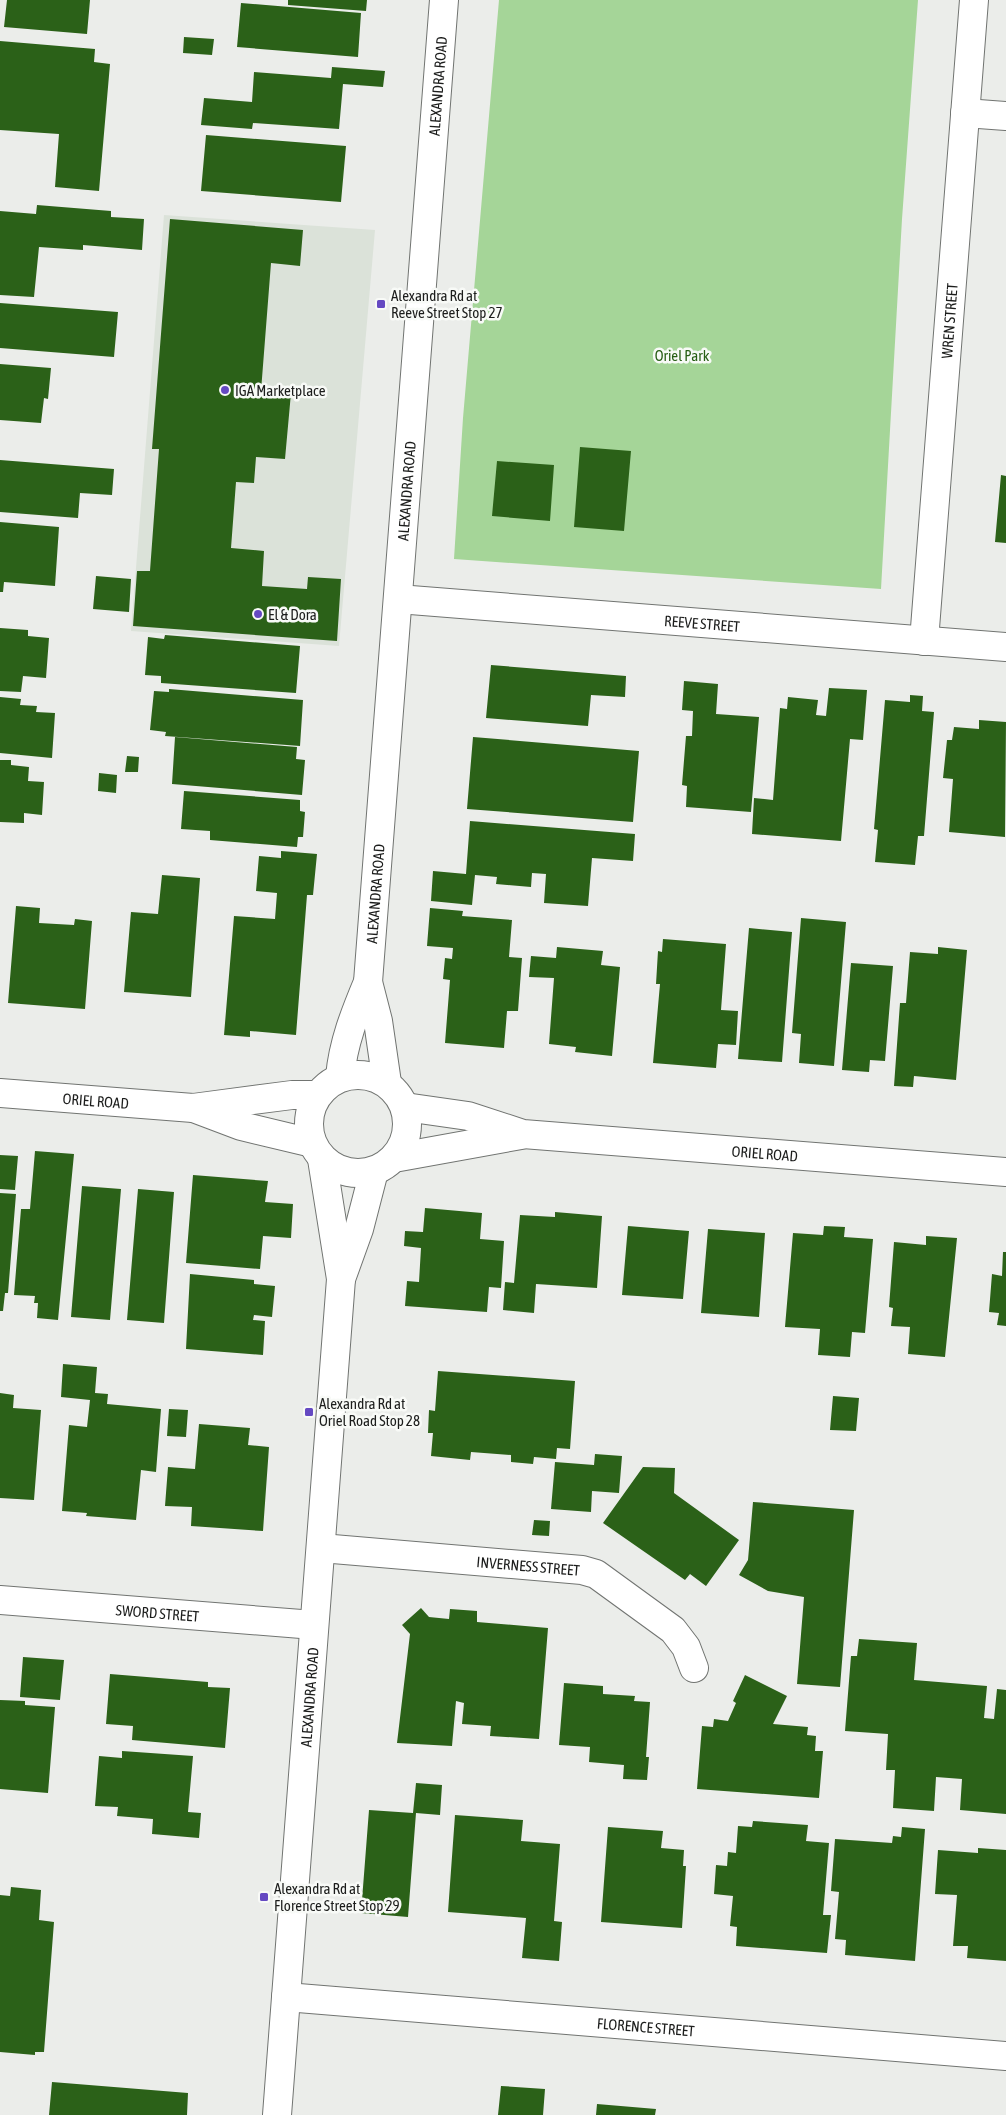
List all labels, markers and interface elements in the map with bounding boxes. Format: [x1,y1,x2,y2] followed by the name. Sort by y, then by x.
[425,36,450,137] street label: ALEXANDRA ROAD
[938,282,960,359] street label: WREN STREET
[391,287,503,321] place label: Alexandra Rd at Reeve Street Stop 27
[375,298,387,310] marker: Alexandra Rd at Reeve Street Stop 27
[655,347,710,364] park label: Oriel Park
[235,382,326,399] place label: IGA Marketplace
[219,384,231,396] marker: IGA Marketplace
[394,441,418,541] street label: ALEXANDRA ROAD
[268,606,317,623] place label: El & Dora
[252,608,264,620] marker: El & Dora
[664,612,741,634] street label: REEVE STREET
[363,843,387,944] street label: ALEXANDRA ROAD
[62,1089,129,1111] street label: ORIEL ROAD
[731,1142,798,1164] street label: ORIEL ROAD
[319,1395,420,1429] place label: Alexandra Rd at Oriel Road Stop 28
[303,1406,315,1418] marker: Alexandra Rd at Oriel Road Stop 28
[476,1553,581,1578] street label: INVERNESS STREET
[115,1601,200,1624] street label: SWORD STREET
[297,1647,321,1748] street label: ALEXANDRA ROAD
[274,1880,400,1914] place label: Alexandra Rd at Florence Street Stop 29
[258,1891,270,1903] marker: Alexandra Rd at Florence Street Stop 29
[596,2014,696,2039] street label: FLORENCE STREET

